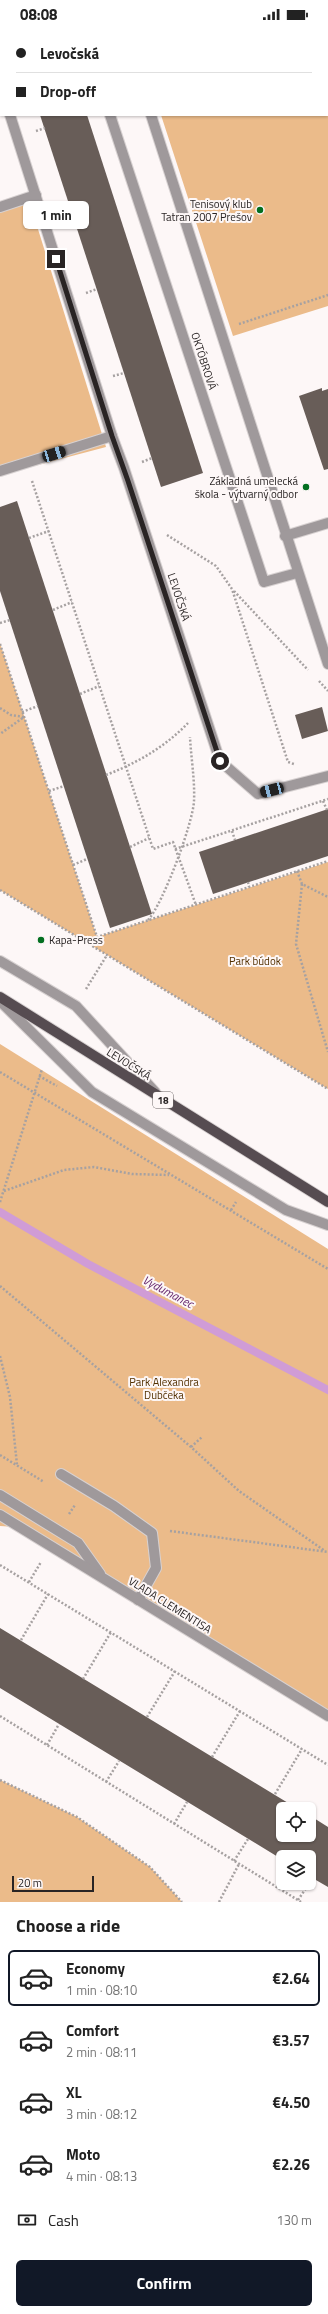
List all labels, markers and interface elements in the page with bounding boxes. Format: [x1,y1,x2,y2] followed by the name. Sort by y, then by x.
[20,3,57,26] text: 08:08
[40,42,99,65] text: Levočská
[40,80,96,103] text: Drop-off
[161,196,253,225] place label: Tenisový klub Tatran 2007 Prešov
[23,201,89,229] callout: 1 min
[40,205,72,225] text: 1 min
[255,205,265,215] marker: Tenisový klub Tatran 2007 Prešov
[47,250,65,268] route end
[187,330,221,392] street label: OKTÓBROVÁ
[41,445,67,463] car
[195,473,298,502] place label: Základná umelecká škola - výtvarný odbor
[301,482,311,492] marker: Základná umelecká škola - výtvarný odbor
[164,571,194,623] street label: LEVOČSKÁ
[211,752,229,770] route start
[259,781,285,799] car
[49,932,103,948] place label: Kapa-Press
[36,935,46,945] marker: Kapa-Press
[229,953,282,969] park label: Park búdok
[104,1044,155,1084] street label: LEVOČSKÁ
[153,1092,173,1108] road number: 18
[139,1270,198,1313] water label: Vydumanec
[129,1374,199,1403] park label: Park Alexandra Dubčeka
[125,1573,215,1637] street label: VLADA CLEMENTISA
[276,1802,316,1890] map controls
[276,1802,316,1842] button: locate
[276,1850,316,1890] button: layers
[12,1874,94,1893] scale bar
[18,1875,42,1891] text: 20 m
[16,1912,120,1939] text: Choose a ride
[66,1957,125,1980] text: Economy
[18,1960,54,1996] icon: car
[273,1967,310,1990] text: €2.64
[66,1980,137,2000] text: 1 min · 08:10
[66,2019,119,2042] text: Comfort
[18,2022,54,2058] icon: car
[273,2029,310,2052] text: €3.57
[66,2042,137,2062] text: 2 min · 08:11
[66,2081,82,2104] text: XL
[18,2084,54,2120] icon: car
[273,2091,310,2114] text: €4.50
[66,2104,137,2124] text: 3 min · 08:12
[66,2143,100,2166] text: Moto
[18,2146,54,2182] icon: car
[273,2153,310,2176] text: €2.26
[66,2166,137,2186] text: 4 min · 08:13
[16,2209,38,2231] icon: cash
[48,2209,79,2232] text: Cash
[276,2210,312,2230] text: 130 m
[16,2260,312,2306] button: Confirm

